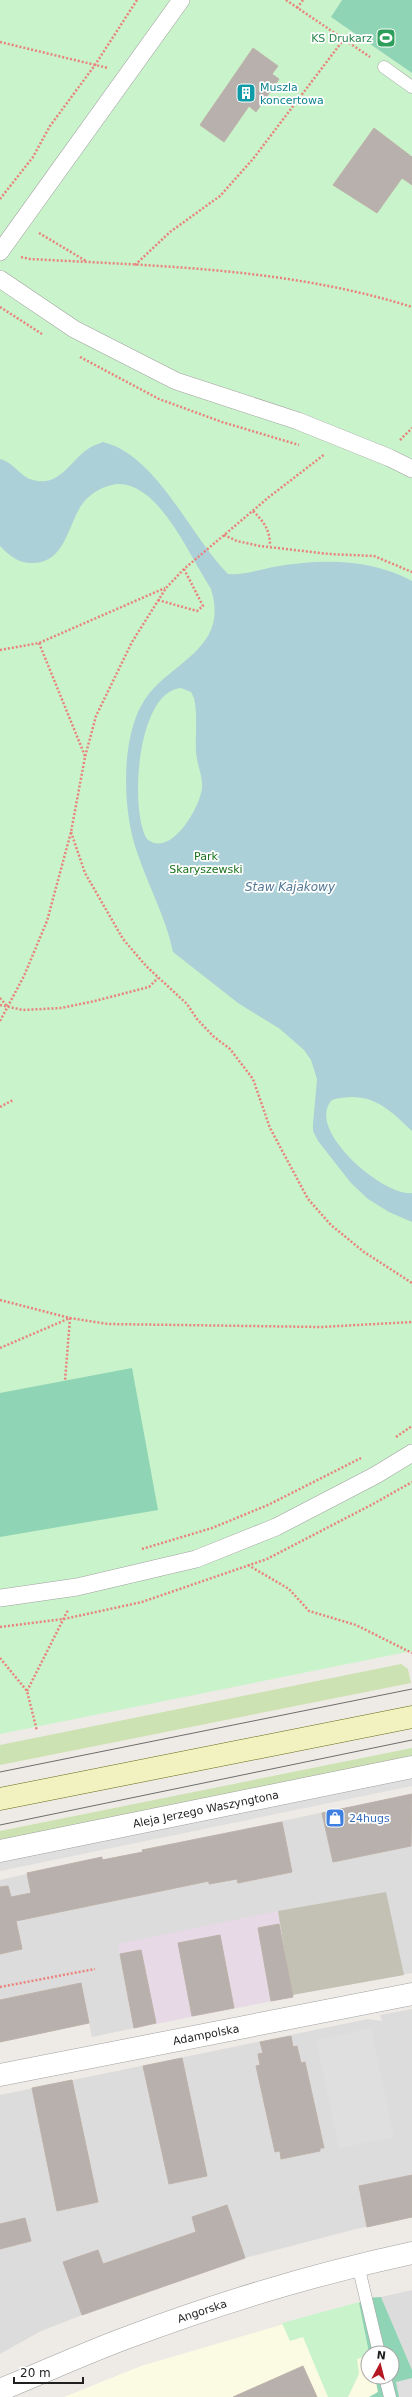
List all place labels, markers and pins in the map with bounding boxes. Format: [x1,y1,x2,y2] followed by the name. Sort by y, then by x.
[375,27,397,49] sports icon: KS Drukarz
[311,32,372,45] place label: KS Drukarz
[260,81,324,107] place label: Muszla koncertowa
[235,82,257,104] building icon: Muszla koncertowa
[324,1807,346,1829] shop icon: 24hugs
[349,1812,390,1825] place label: 24hugs

